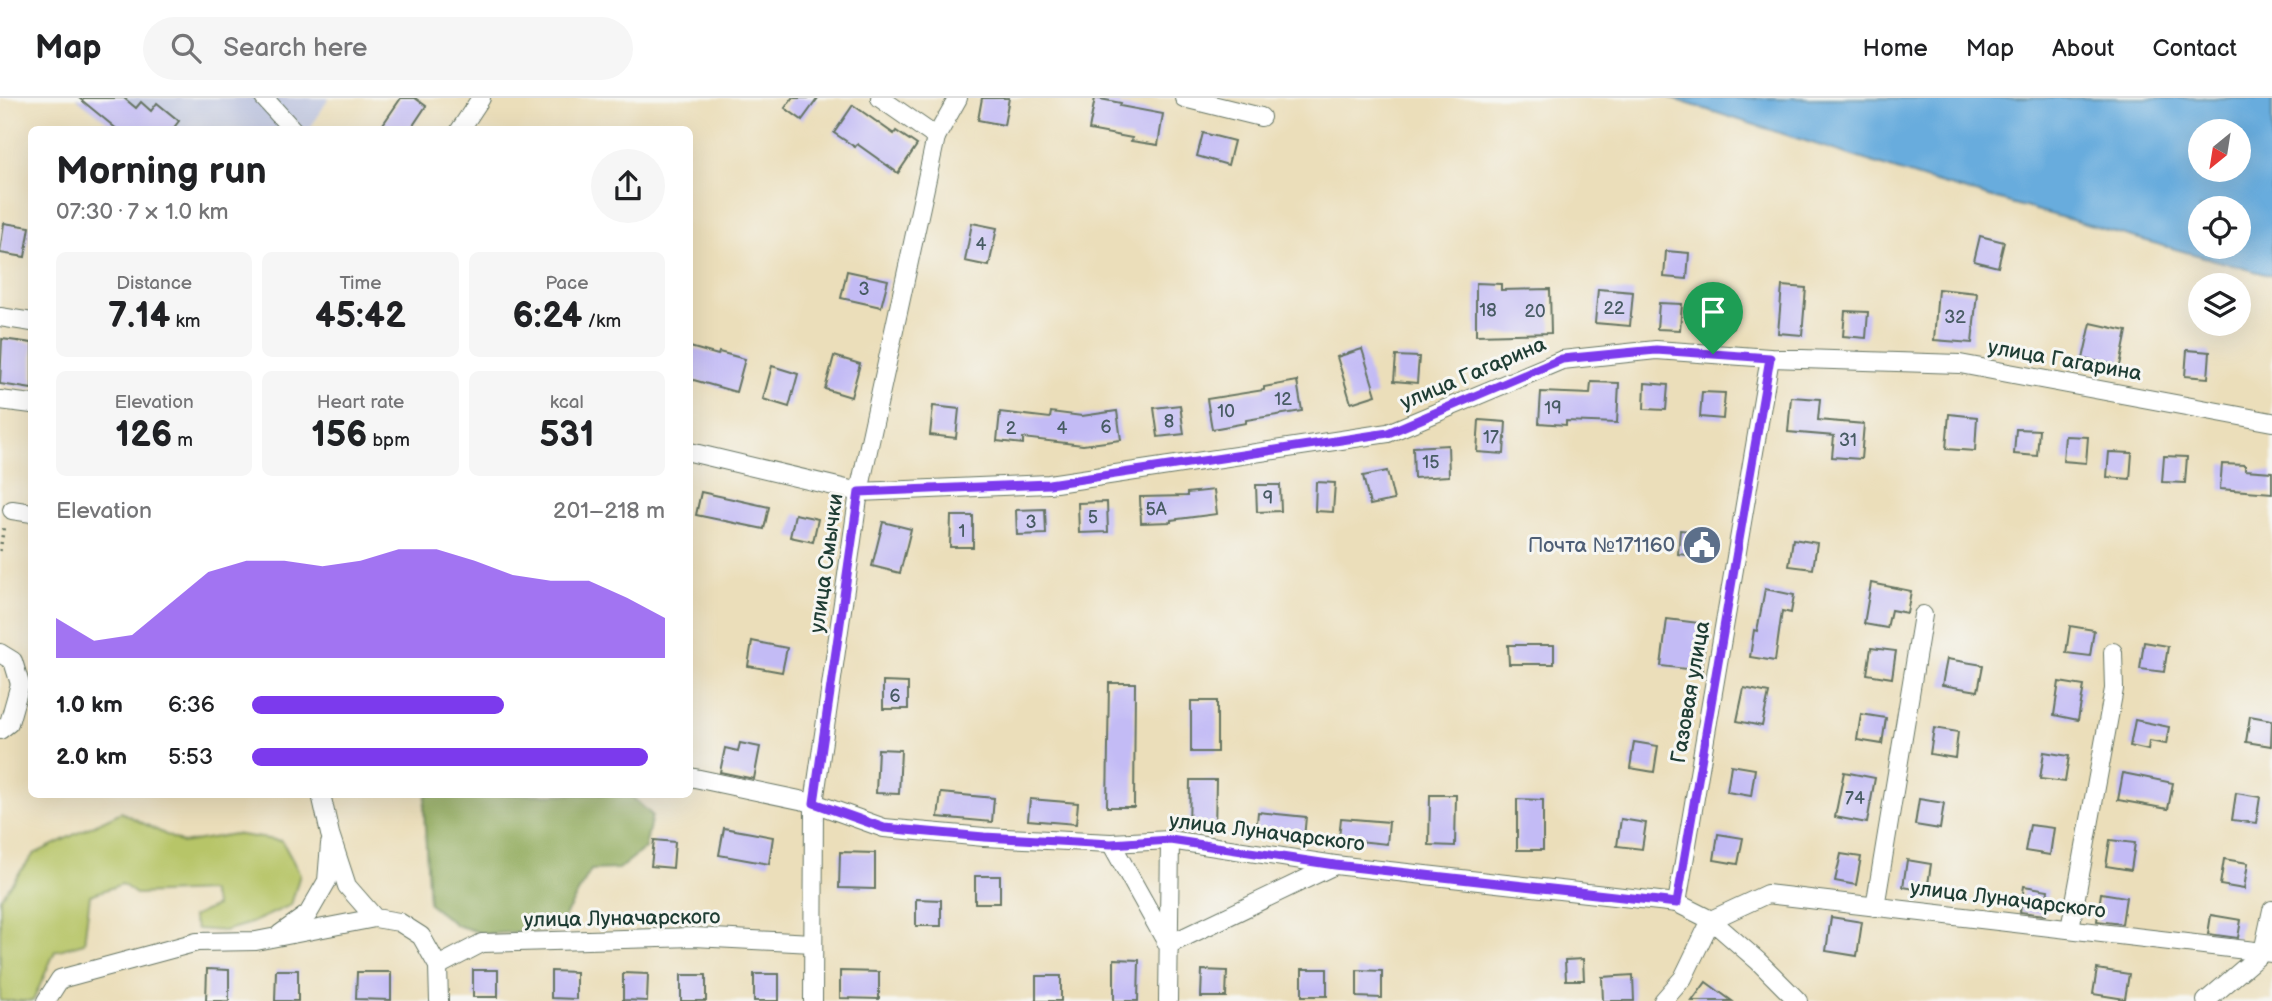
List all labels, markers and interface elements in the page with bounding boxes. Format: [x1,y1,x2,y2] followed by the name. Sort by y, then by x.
[143,17,633,80] search box
[35,28,101,68] text: Map
[167,29,205,67] icon: search
[223,33,367,64] text: Search here
[1863,34,1928,63] text: Home
[1966,34,2014,63] text: Map
[2052,34,2114,63] text: About
[2152,34,2237,63] text: Contact
[2188,119,2250,182] north arrow
[2188,119,2251,336] map controls
[56,149,267,194] text: Morning run
[591,149,665,223] button: share
[2188,196,2251,259] button: locate
[56,198,229,226] text: 07:30 · 7 × 1.0 km
[976,234,987,255] house number: 4
[116,272,192,295] text: Distance
[339,272,382,295] text: Time
[545,272,588,295] text: Pace
[2188,273,2251,336] button: layers
[858,279,870,300] house number: 3
[1683,282,1743,354] pin
[1694,293,1732,331] icon: arrive
[108,295,170,338] text: 7.14
[315,295,406,338] text: 45:42
[513,295,582,338] text: 6:24
[1603,298,1625,319] house number: 22
[1479,300,1497,321] house number: 18
[1524,301,1546,322] house number: 20
[1944,307,1966,328] house number: 32
[170,310,200,333] text: km
[582,310,621,333] text: /km
[1397,331,1550,415] street label: улица Гагарина
[1986,335,2144,386] street label: улица Гагарина
[1274,389,1292,410] house number: 12
[115,391,194,414] text: Elevation
[317,391,404,414] text: Heart rate
[550,391,584,414] text: kcal
[1544,398,1562,419] house number: 19
[1217,401,1235,422] house number: 10
[1164,411,1174,432] house number: 8
[115,414,172,457] text: 126
[311,414,367,457] text: 156
[539,414,595,457] text: 531
[1101,417,1112,438] house number: 6
[1006,418,1017,439] house number: 2
[1057,418,1068,439] house number: 4
[1483,427,1499,448] house number: 17
[172,429,193,452] text: m
[367,429,410,452] text: bpm
[1839,430,1857,451] house number: 31
[1422,452,1440,473] house number: 15
[1263,488,1273,509] house number: 9
[804,492,849,634] street label: улица Смычки
[56,497,152,525] text: Elevation
[553,497,665,525] text: 201–218 m
[1145,499,1167,520] house number: 5А
[1088,507,1098,528] house number: 5
[1025,512,1037,533] house number: 3
[959,521,965,542] house number: 1
[1681,524,1723,566] public building icon: Почта №171160
[1528,533,1675,558] place label: Почта №171160
[1666,618,1715,765] street label: Газовая улица
[890,686,901,707] house number: 6
[56,691,123,719] text: 1.0 km
[168,691,215,719] text: 6:36
[56,743,127,771] text: 2.0 km
[168,743,213,771] text: 5:53
[1845,788,1865,809] house number: 74
[1168,808,1366,857] street label: улица Луначарского
[1909,875,2107,924] street label: улица Луначарского
[523,904,721,933] street label: улица Луначарского

